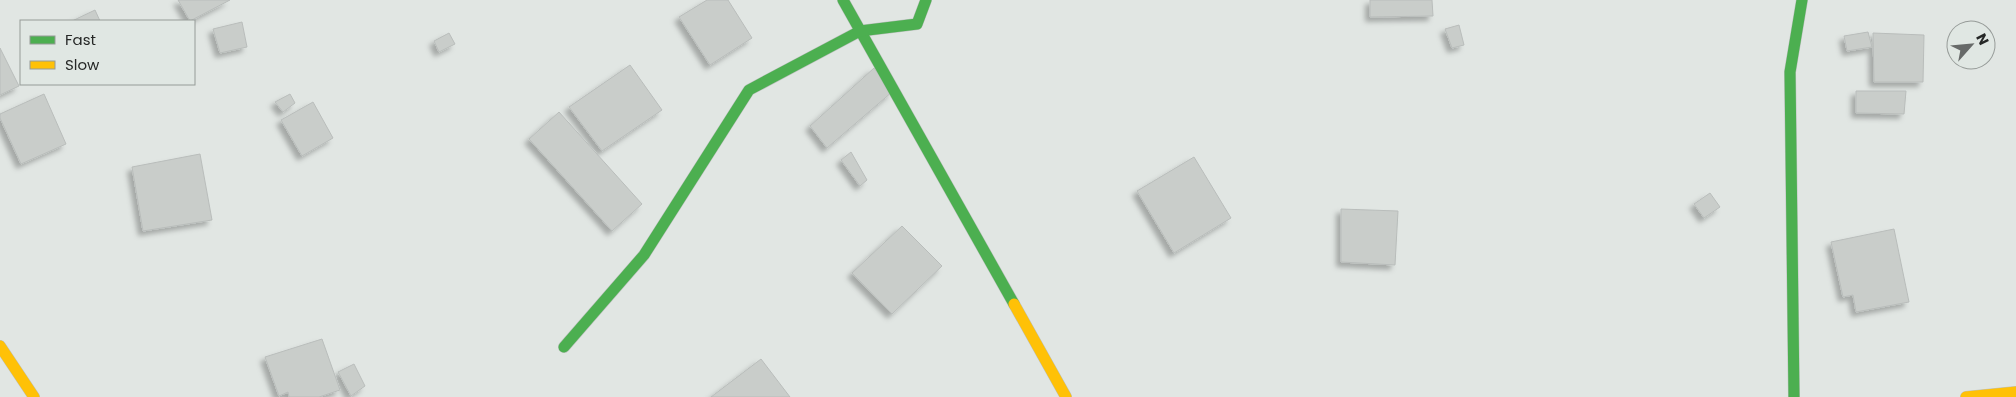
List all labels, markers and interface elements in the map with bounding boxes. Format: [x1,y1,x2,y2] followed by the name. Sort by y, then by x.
[20,20,195,85] legend
[1946,20,1996,70] north arrow
[65,29,96,50] text: Fast
[1971,30,1994,48] text: N
[65,54,100,75] text: Slow

